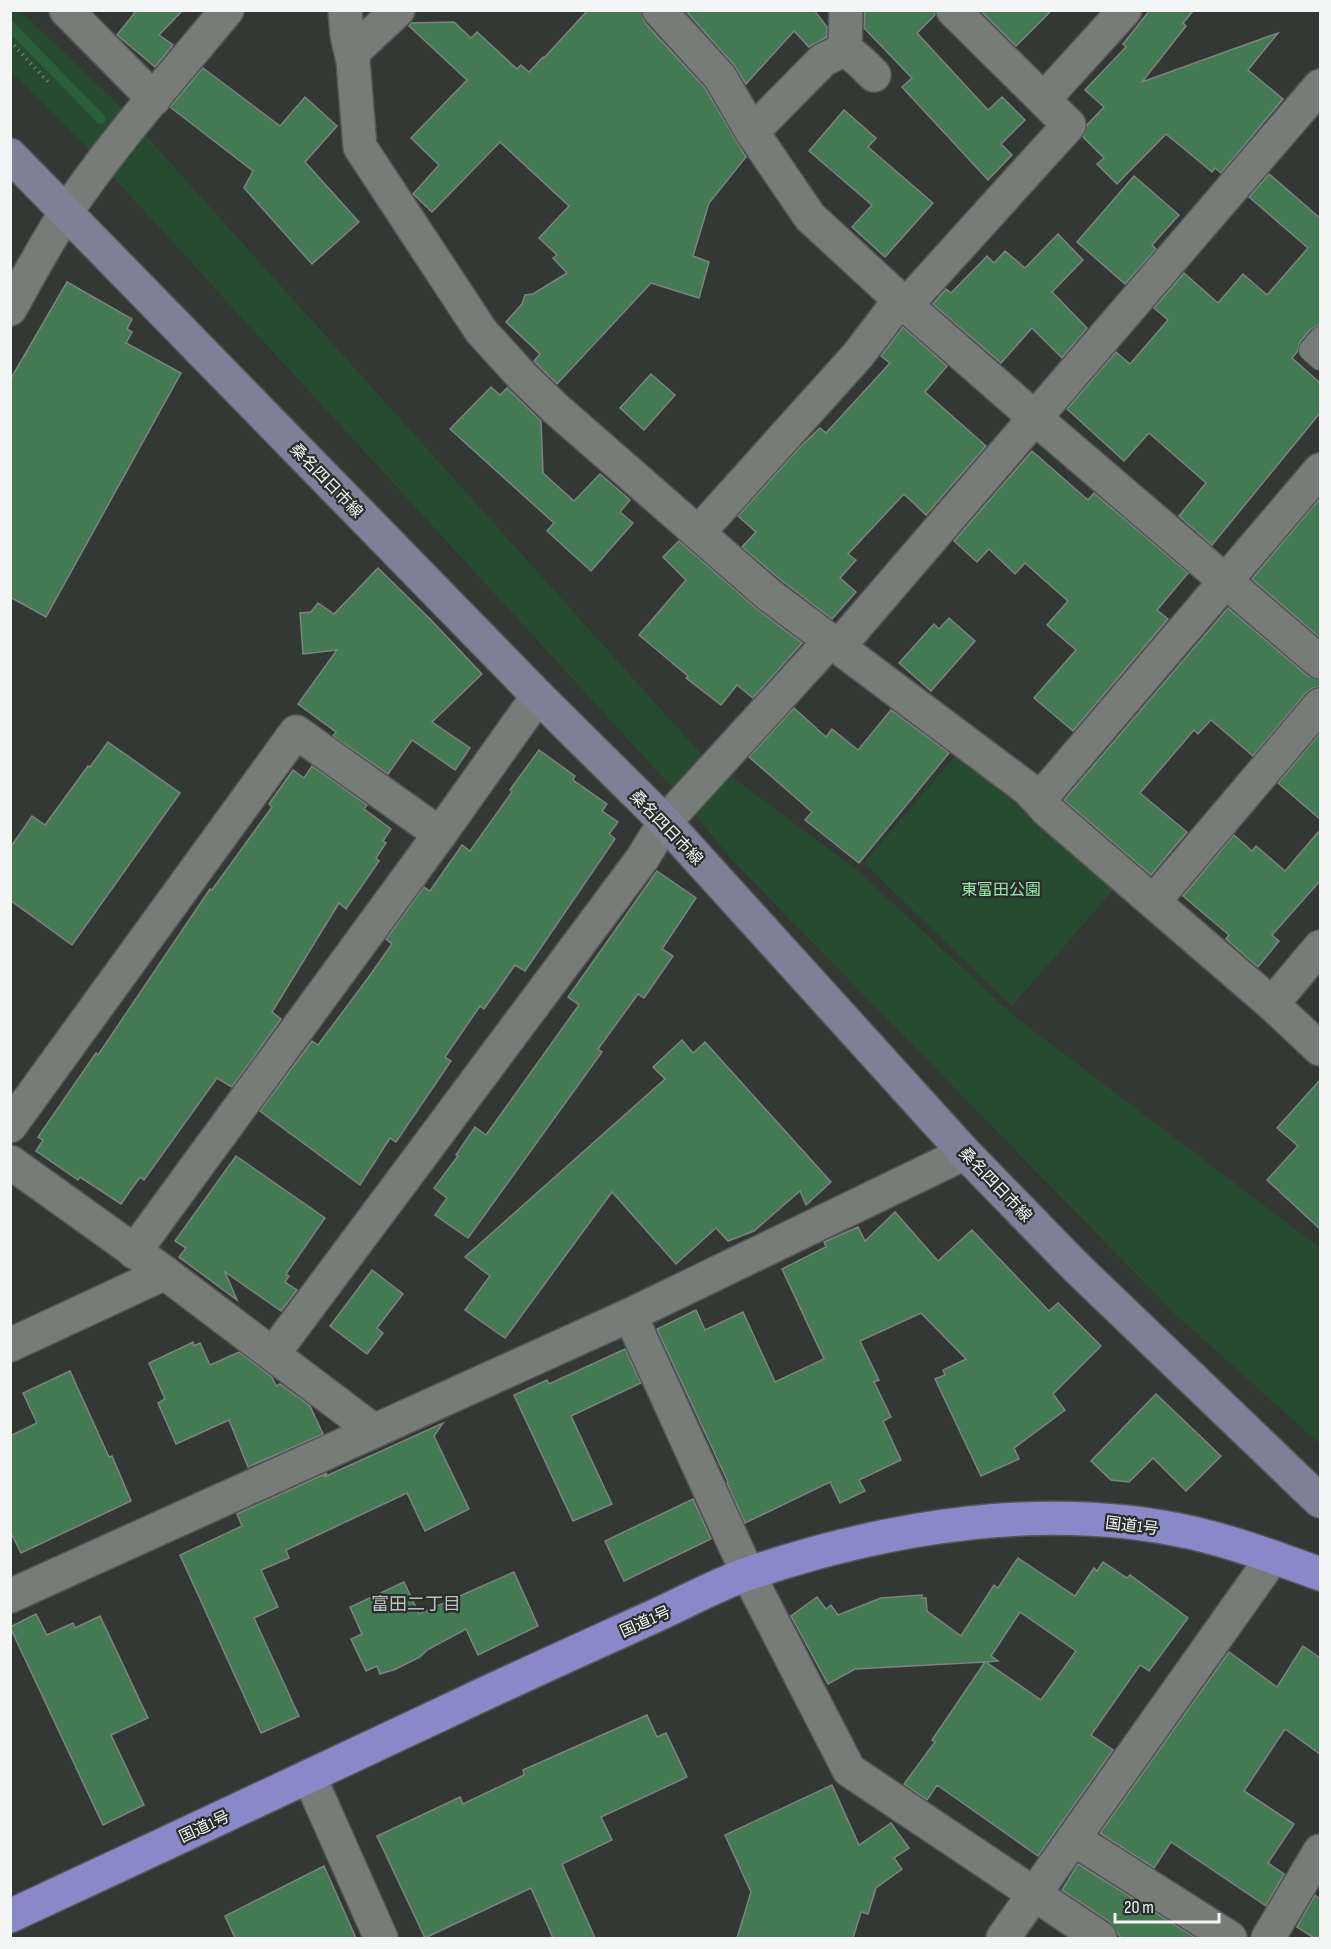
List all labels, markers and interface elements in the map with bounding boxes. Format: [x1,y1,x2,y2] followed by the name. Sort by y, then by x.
[286,440,366,522] street label: 桑名四日市線
[626,787,706,869] street label: 桑名四日市線
[961,881,1041,900] park label: 東富田公園
[955,1144,1035,1226] street label: 桑名四日市線
[1104,1514,1160,1539] street label: 国道1号
[371,1594,461,1615] district label: 富田二丁目
[617,1603,674,1642] street label: 国道1号
[176,1807,233,1847] street label: 国道1号
[1115,1886,1218,1924] scale bar
[1124,1897,1154,1918] text: 20 m

